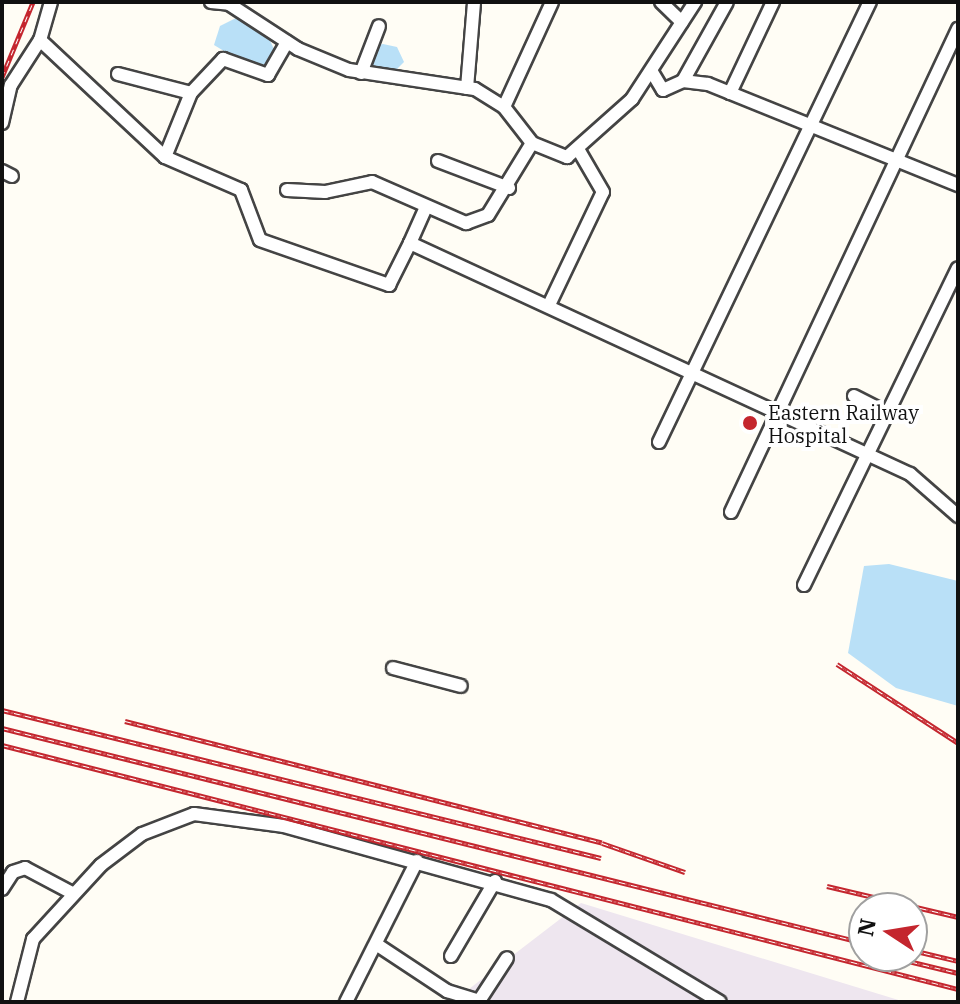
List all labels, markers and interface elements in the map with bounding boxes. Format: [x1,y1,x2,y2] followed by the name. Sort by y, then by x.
[768,400,919,447] place label: Eastern Railway Hospital
[739,412,761,434] marker: Eastern Railway Hospital
[848,892,928,972] north arrow
[850,916,882,939] text: N

